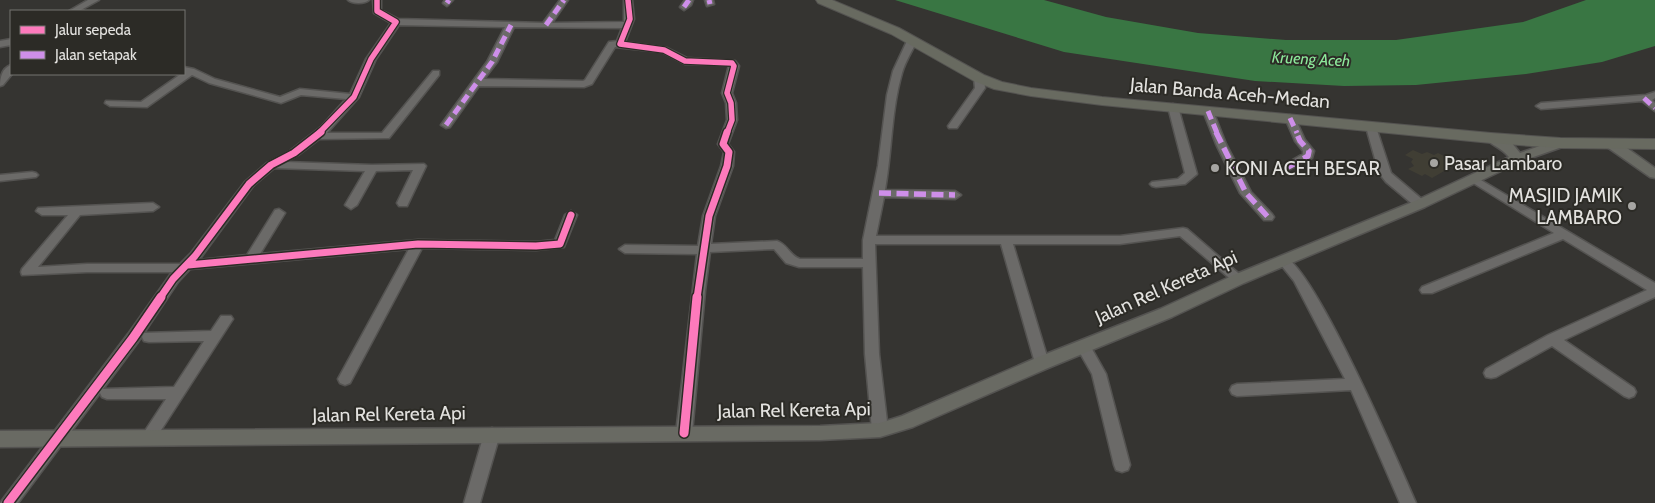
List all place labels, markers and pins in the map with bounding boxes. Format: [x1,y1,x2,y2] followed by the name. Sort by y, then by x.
[1444,152,1562,175] place label: Pasar Lambaro
[1225,157,1380,180] place label: KONI ACEH BESAR
[1428,157,1440,169] marker: Pasar Lambaro
[1209,162,1221,174] marker: KONI ACEH BESAR
[1509,184,1622,229] place label: MASJID JAMIK LAMBARO
[1626,200,1638,212] marker: MASJID JAMIK LAMBARO

